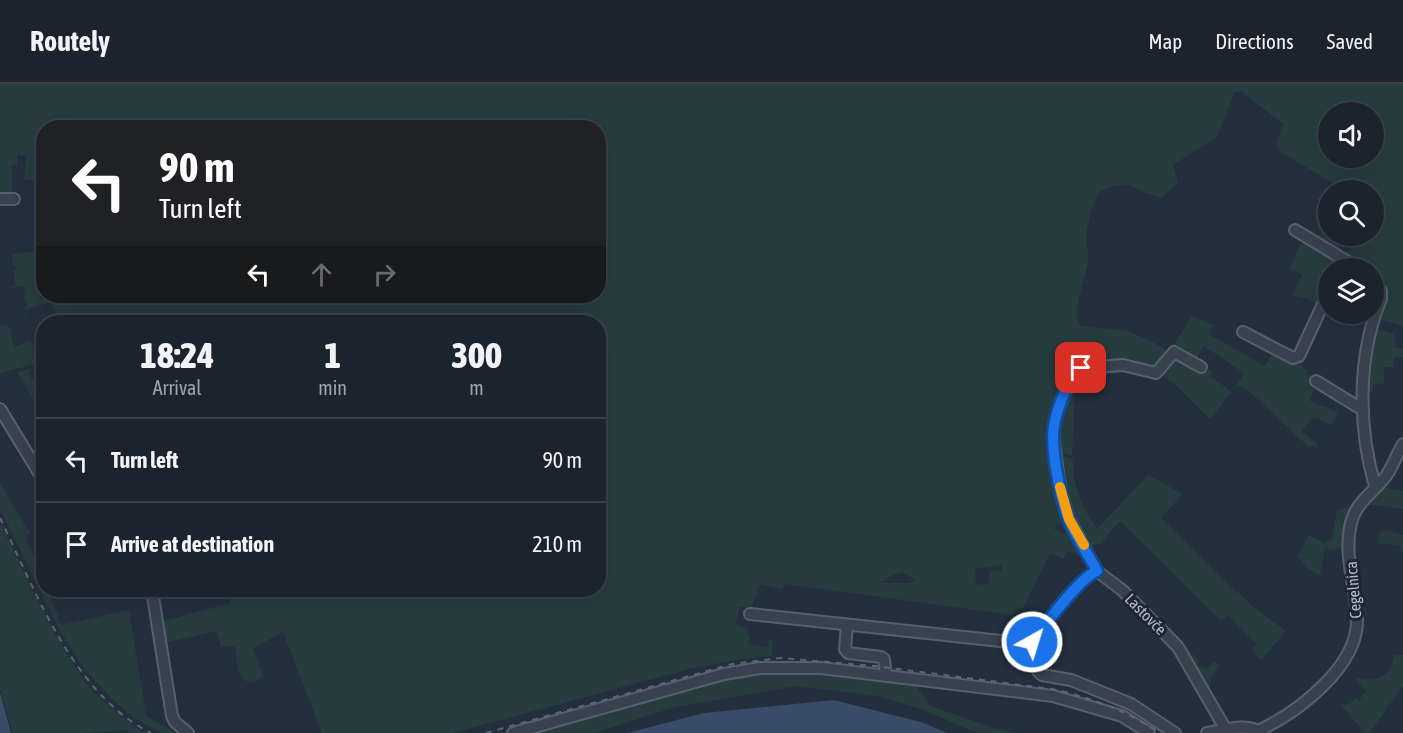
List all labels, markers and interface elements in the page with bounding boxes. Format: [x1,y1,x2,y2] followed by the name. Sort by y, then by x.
[30,25,110,57] text: Routely
[1148,29,1182,53] text: Map
[1215,29,1294,53] text: Directions
[1327,29,1373,53] text: Saved
[1318,102,1384,324] map controls
[1318,102,1384,168] button: sound
[159,143,234,191] text: 90 m
[60,144,138,222] icon: left
[1318,180,1384,246] button: search
[159,193,242,224] text: Turn left
[242,258,275,291] icon: left
[305,258,338,291] icon: ahead
[368,258,401,291] icon: right
[1318,258,1384,324] button: layers
[140,334,214,376] text: 18:24
[324,334,341,376] text: 1
[451,334,502,376] text: 300
[1055,342,1106,393] pin
[1064,351,1097,384] icon: arrive
[153,376,202,399] text: Arrival
[318,376,347,399] text: min
[469,376,484,399] text: m
[60,444,93,477] icon: left
[111,447,178,473] text: Turn left
[542,447,582,473] text: 90 m
[60,528,93,561] icon: arrive
[111,531,274,557] text: Arrive at destination
[532,531,582,557] text: 210 m
[1342,561,1365,619] street label: Cegelnica
[1122,590,1170,638] street label: Lastovče
[1000,610,1064,674] position arrow

